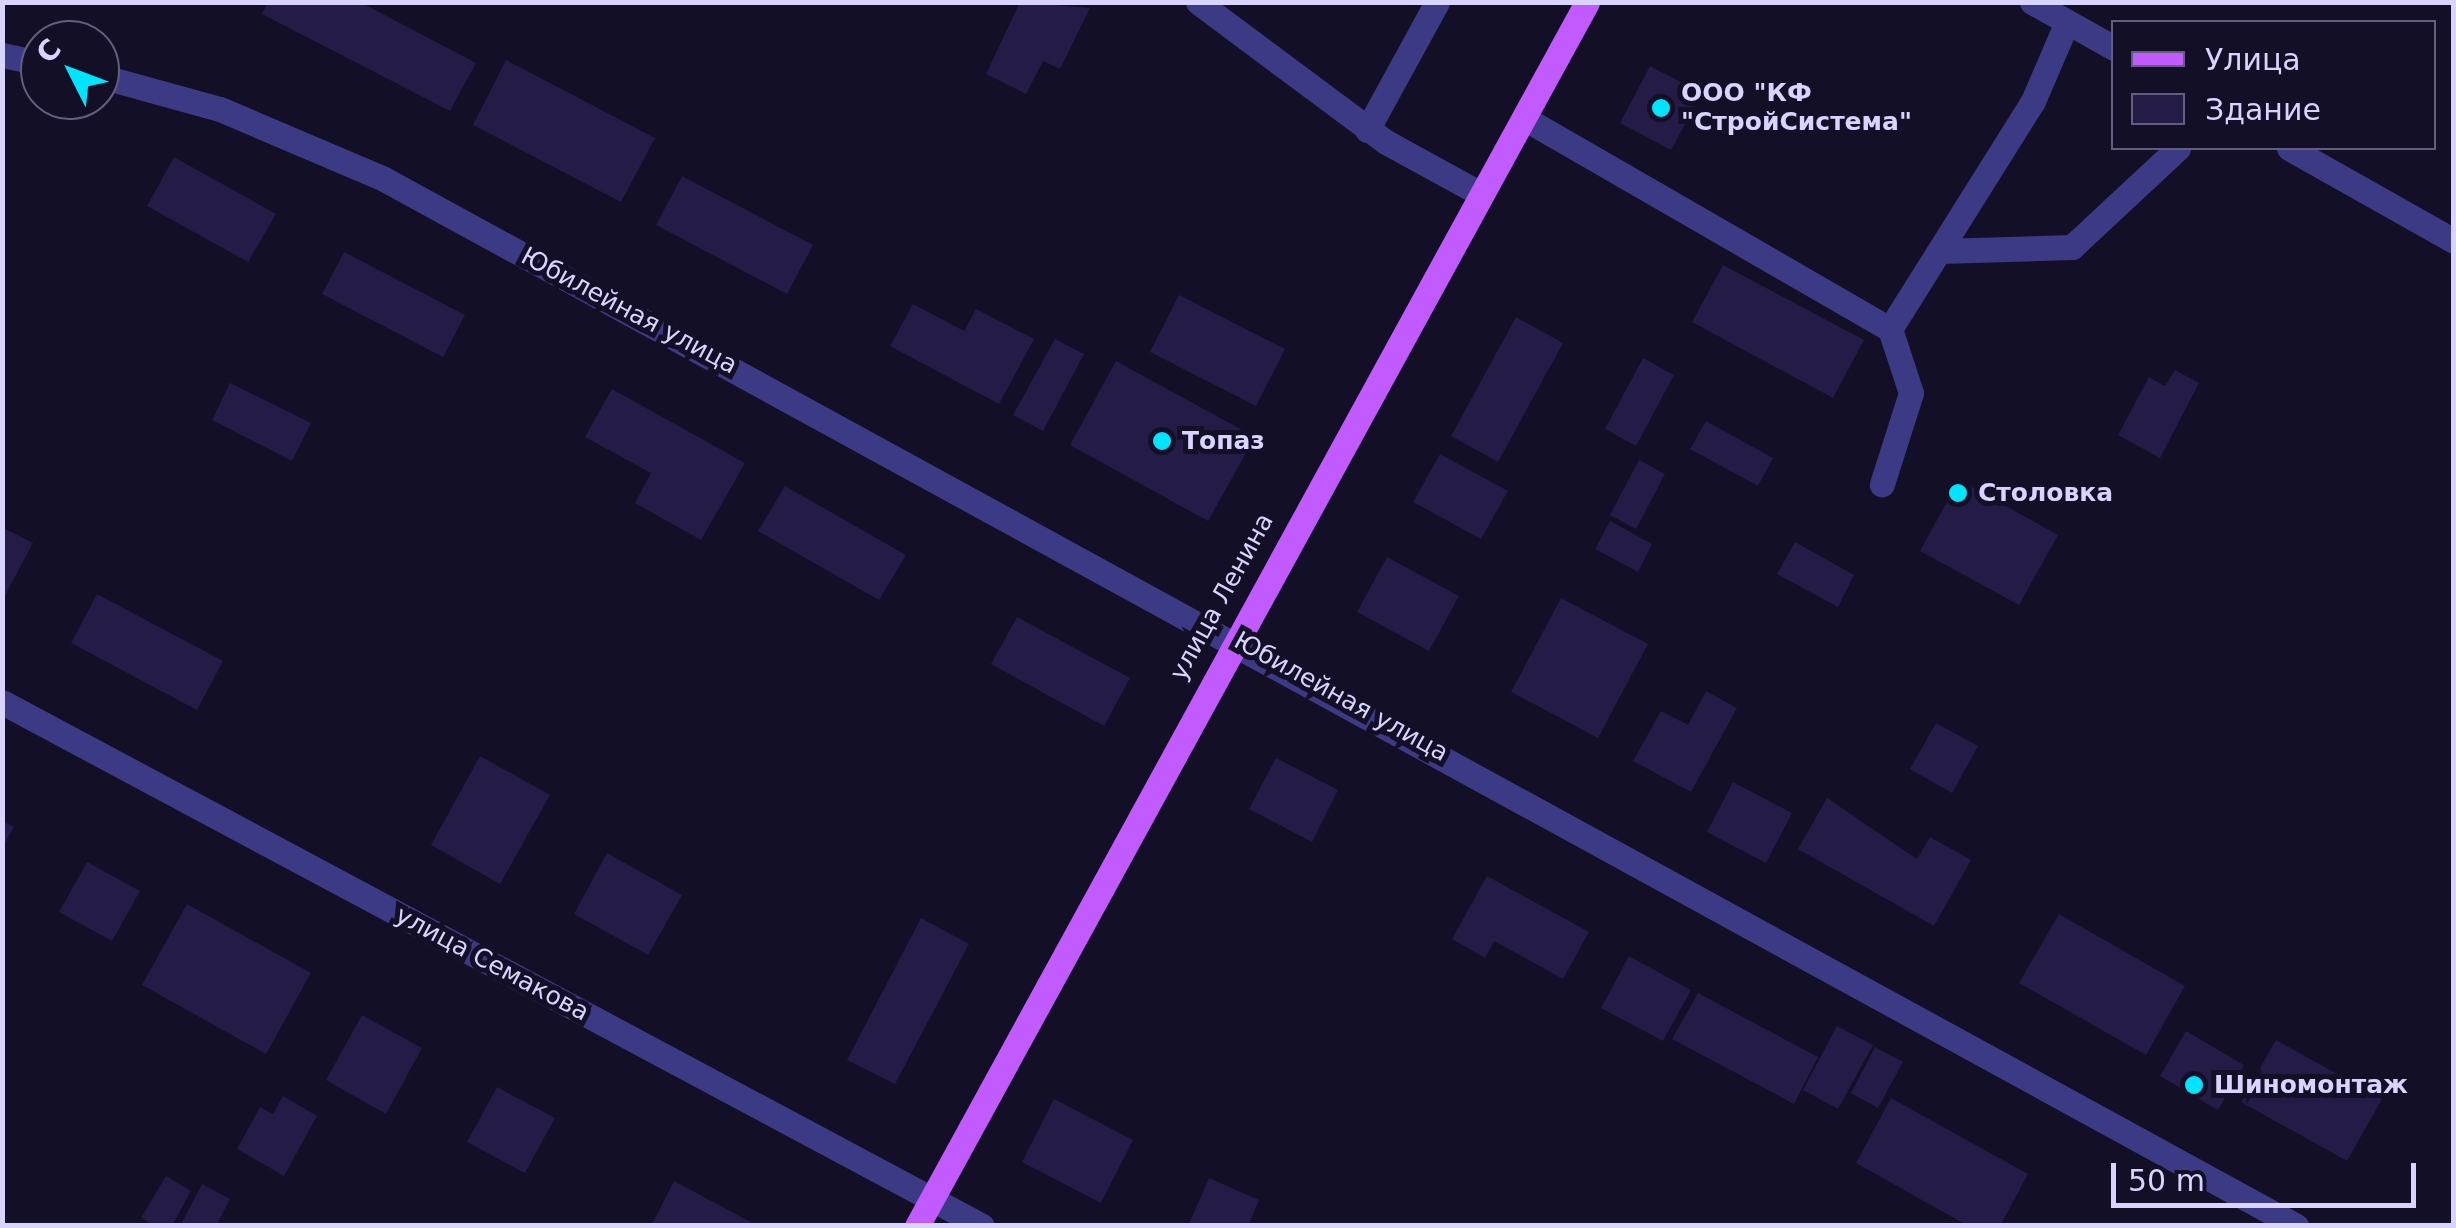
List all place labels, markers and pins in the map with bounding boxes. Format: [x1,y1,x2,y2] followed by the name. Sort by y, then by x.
[1681,79,1912,138] place label: ООО "КФ "СтройСистема"
[1650,97,1672,119] marker: ООО "КФ "СтройСистема"
[1182,426,1265,456] place label: Топаз
[1151,430,1173,452] marker: Топаз
[1978,478,2113,508] place label: Столовка
[1947,482,1969,504] marker: Столовка
[2214,1070,2408,1100] place label: Шиномонтаж
[2183,1074,2205,1096] marker: Шиномонтаж

